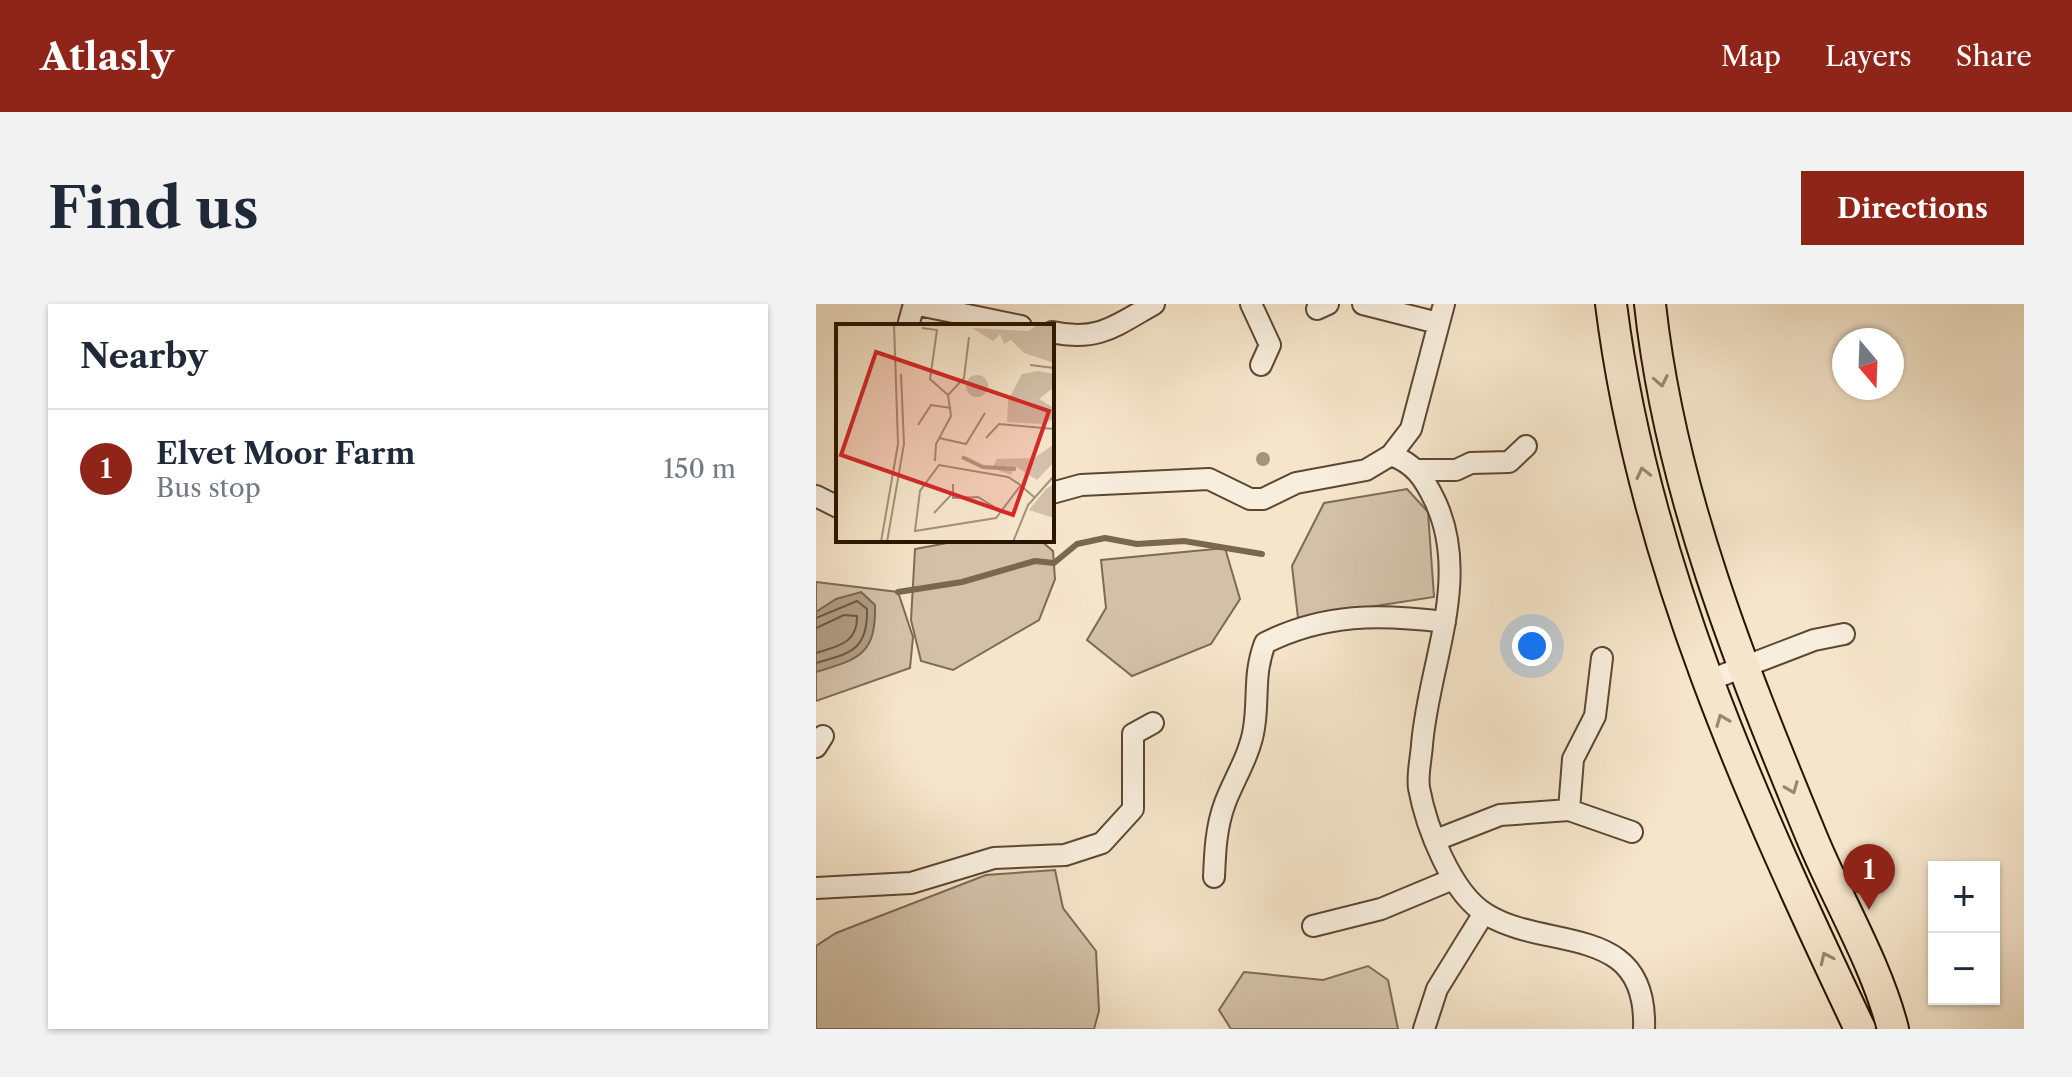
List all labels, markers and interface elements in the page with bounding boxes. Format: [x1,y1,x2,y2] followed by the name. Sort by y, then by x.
[40,33,174,80] text: Atlasly
[1721,39,1781,73] text: Map
[1825,39,1912,73] text: Layers
[1956,39,2032,73] text: Share
[1801,171,2024,245] button: Directions
[48,174,259,243] text: Find us
[836,324,1054,542] inset map
[1832,328,1904,400] north arrow
[80,335,208,377] text: Nearby
[1651,374,1668,388] one-way arrow
[156,435,415,472] text: Elvet Moor Farm
[100,453,112,485] text: 1
[663,453,736,485] text: 150 m
[1635,467,1652,480] one-way arrow
[156,472,261,504] text: Bus stop
[1512,626,1552,666] your location
[1716,714,1732,728] one-way arrow
[1782,780,1798,794] one-way arrow
[1843,844,1895,910] pin: 1
[1928,861,2000,1005] map controls
[1928,861,2000,933] button: +
[1928,933,2000,1005] button: −
[1820,952,1836,967] one-way arrow

